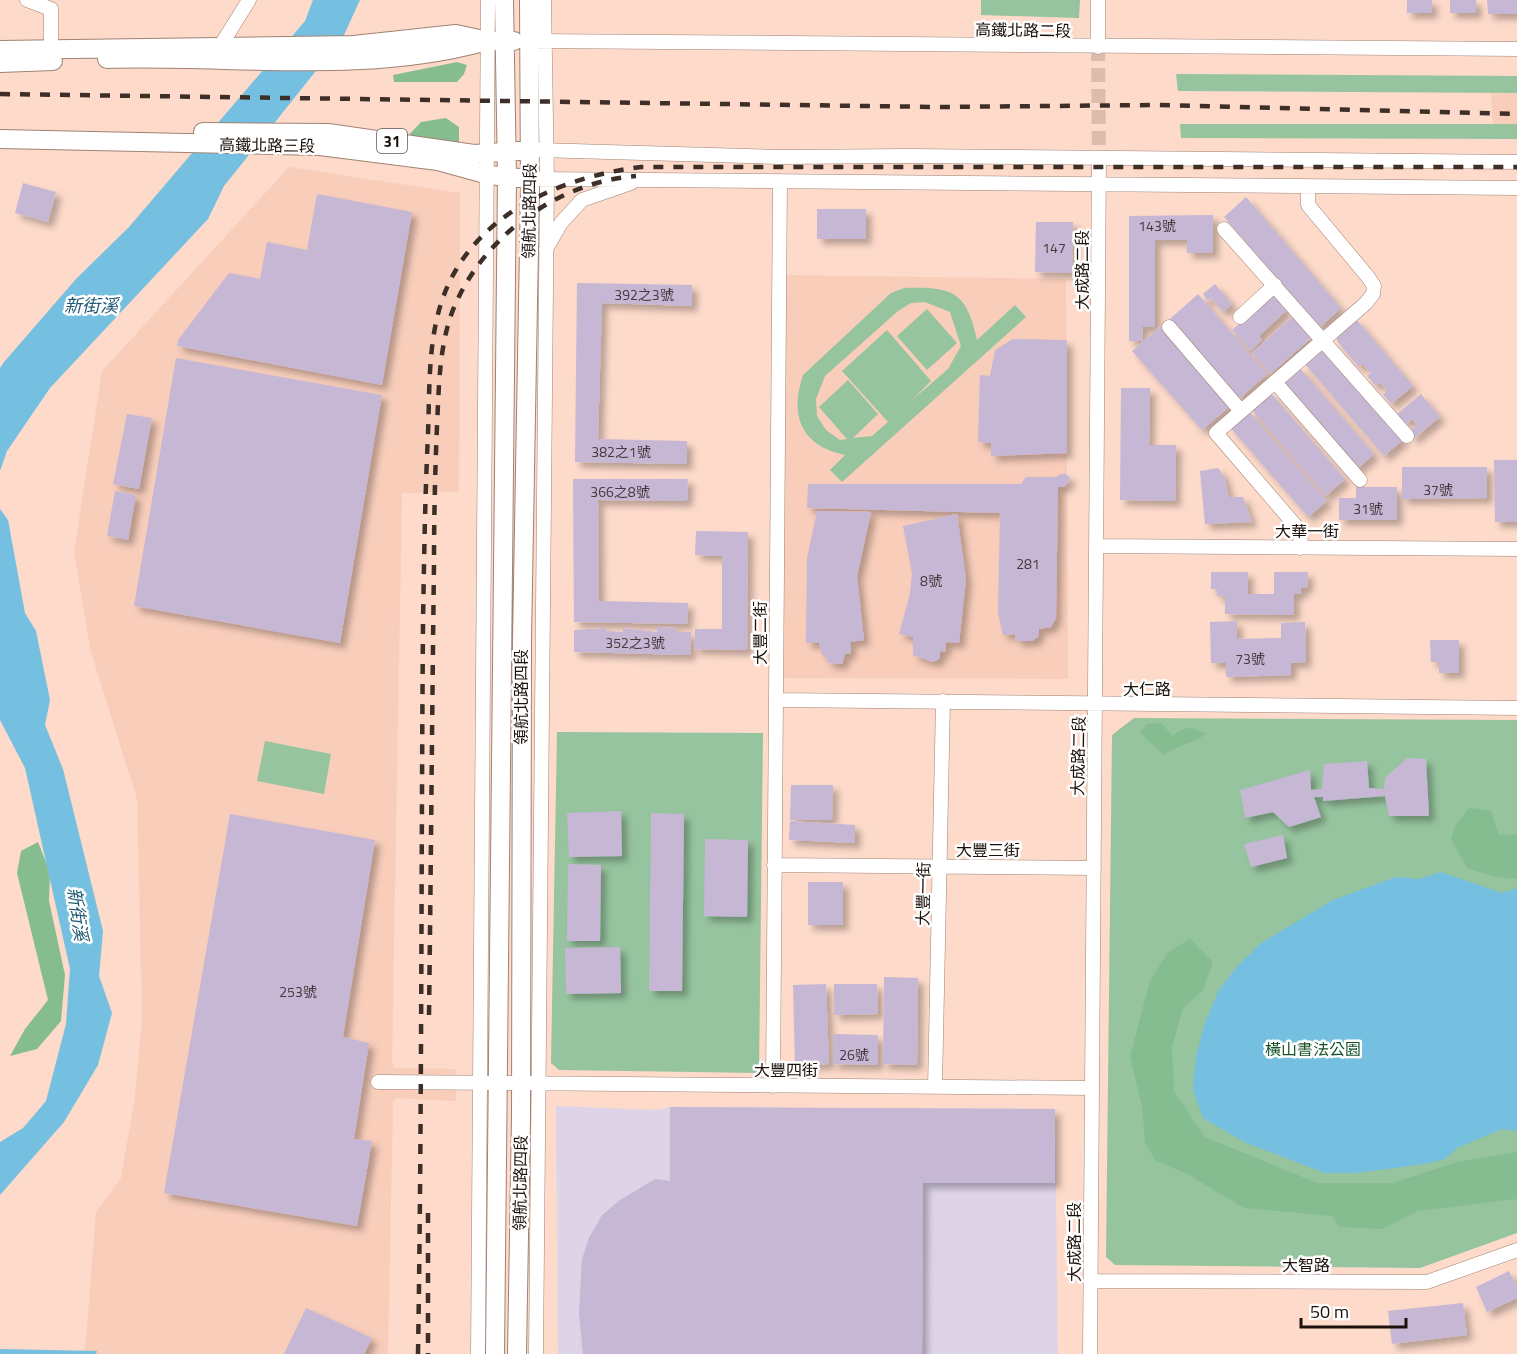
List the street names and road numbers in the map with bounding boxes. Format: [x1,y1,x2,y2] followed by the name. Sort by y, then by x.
[975,17,1071,43] street label: 高鐵北路二段
[377,129,407,153] road number: 31
[219,132,315,158] street label: 高鐵北路三段
[516,163,542,259] street label: 領航北路四段
[1070,230,1094,310] street label: 大成路二段
[1275,519,1339,543] street label: 大華一街
[748,601,772,665] street label: 大豐二街
[509,649,533,745] street label: 領航北路四段
[1123,677,1171,701] street label: 大仁路
[1065,716,1091,796] street label: 大成路二段
[956,838,1020,862] street label: 大豐三街
[910,862,936,926] street label: 大豐一街
[754,1058,818,1082] street label: 大豐四街
[507,1135,533,1231] street label: 領航北路四段
[1062,1202,1086,1282] street label: 大成路二段
[1282,1253,1330,1277] street label: 大智路

